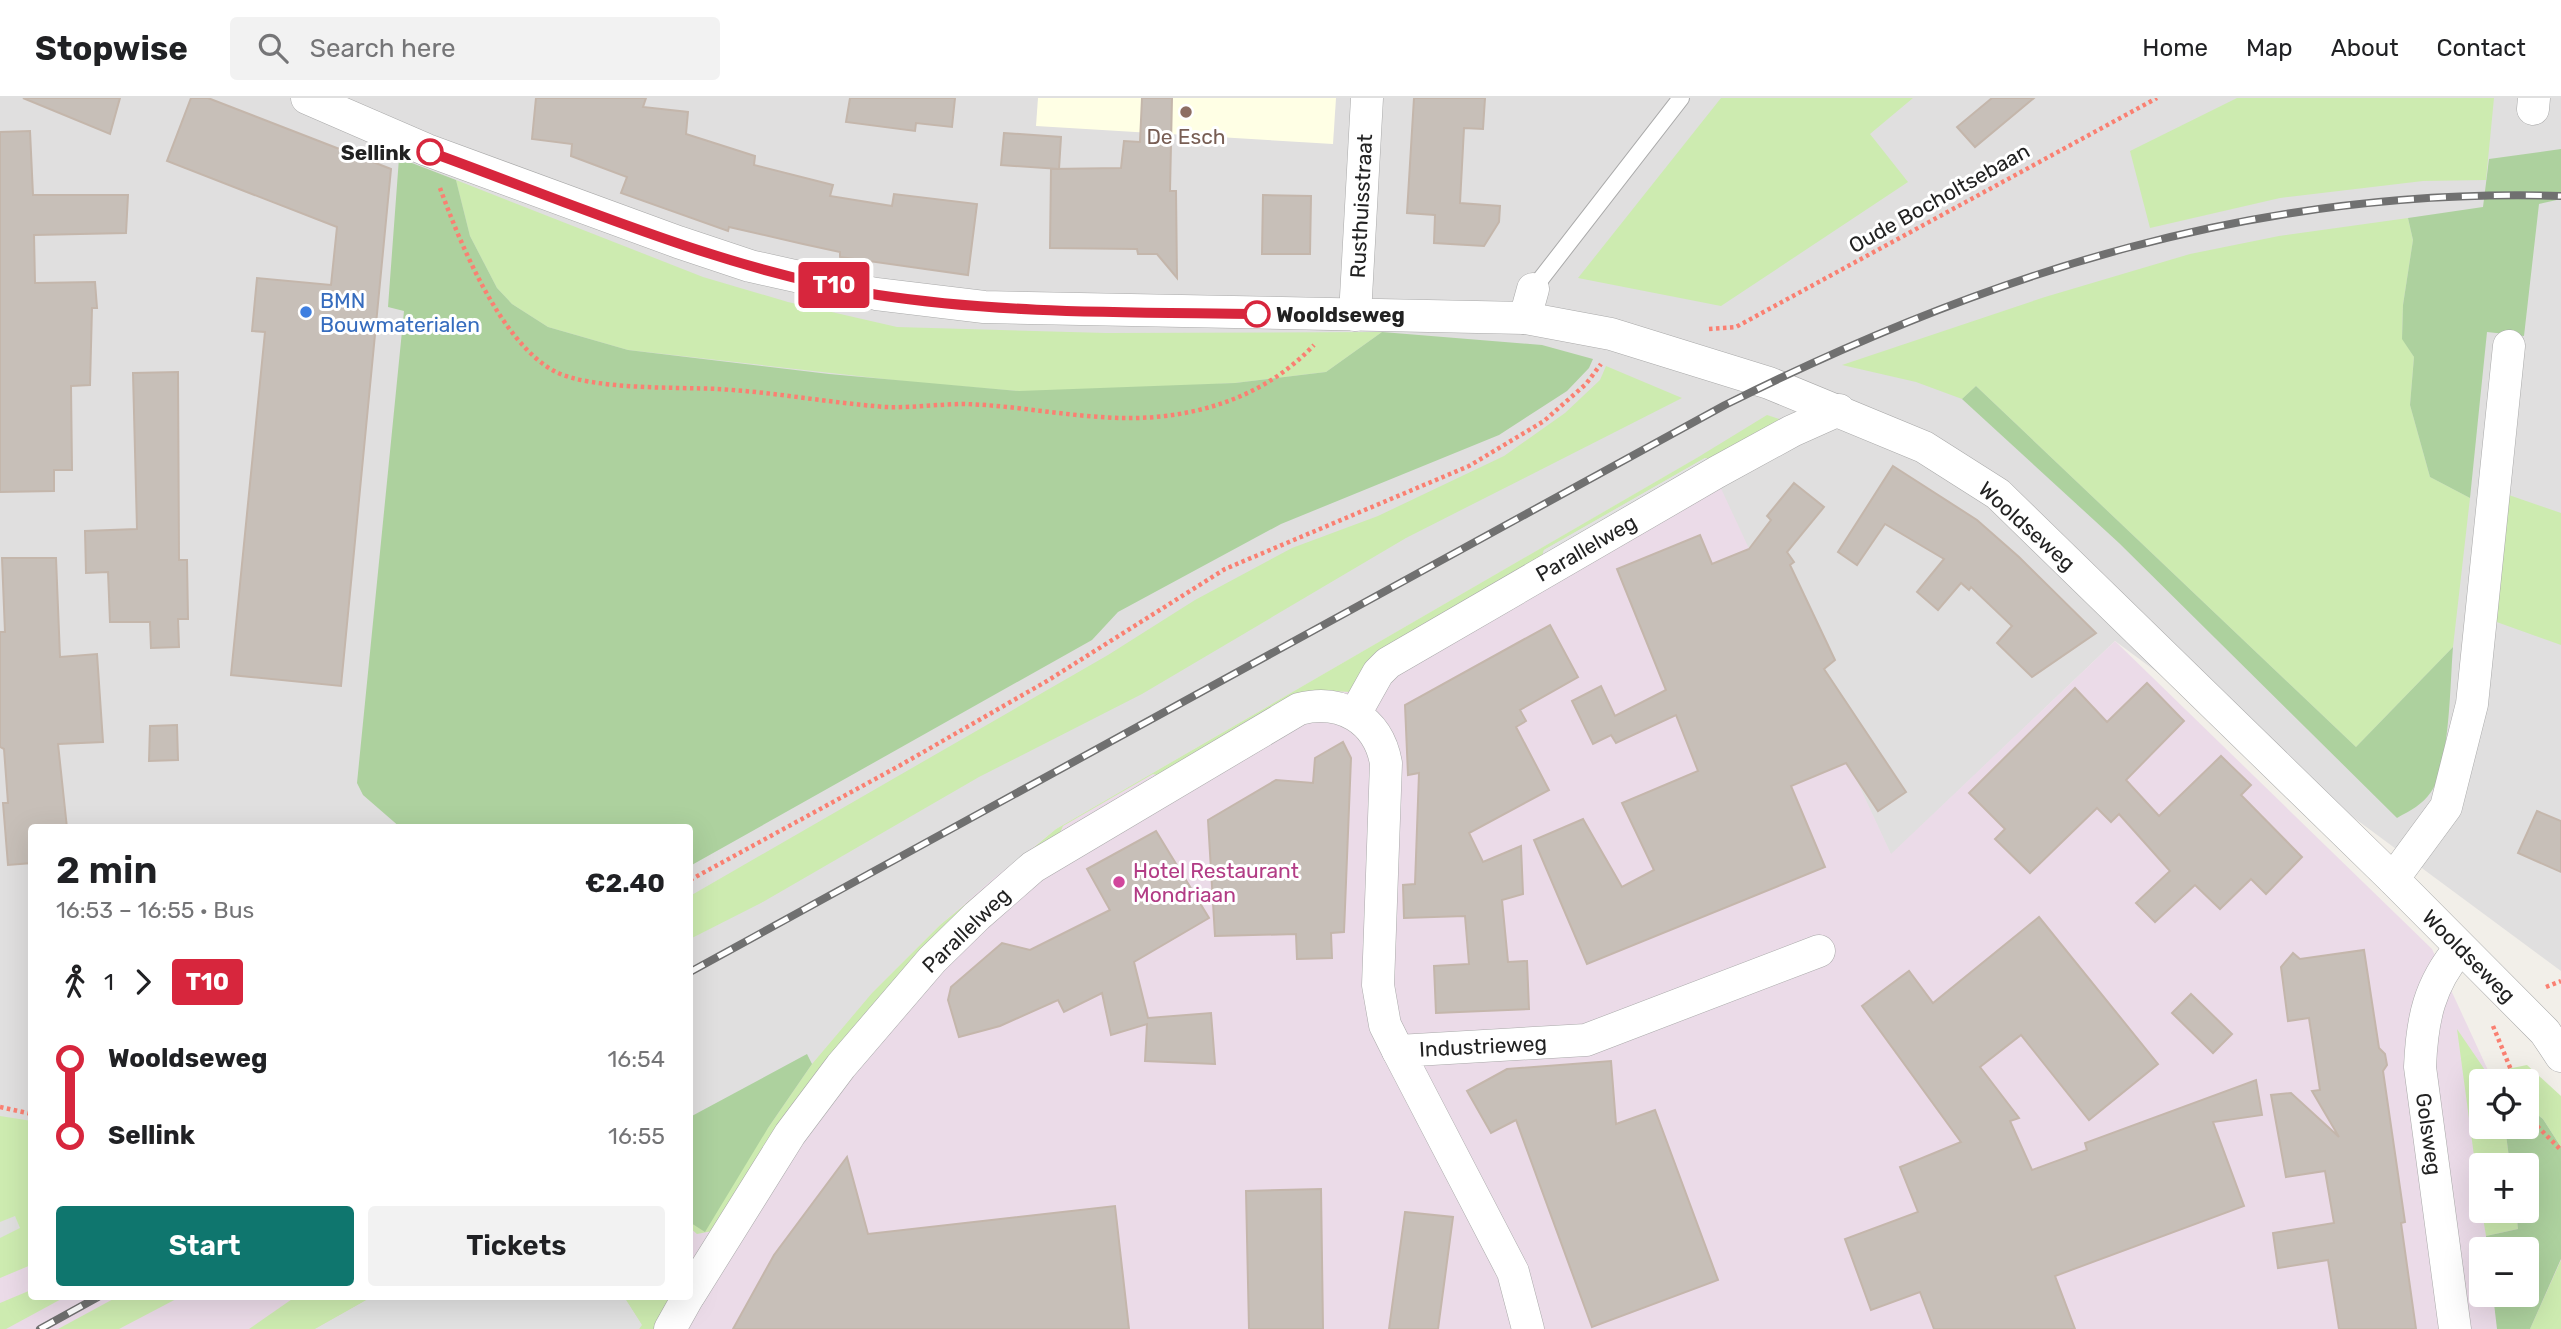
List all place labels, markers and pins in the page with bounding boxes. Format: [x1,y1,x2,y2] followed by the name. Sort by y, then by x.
[1178,104,1194,120] marker: De Esch
[1146,124,1226,149] place label: De Esch
[417,139,443,165] marker: Sellink
[341,140,412,165] place label: Sellink
[320,288,480,337] place label: BMN Bouwmaterialen
[1244,301,1270,327] marker: Wooldseweg
[1276,302,1405,327] place label: Wooldseweg
[298,304,314,320] marker: BMN Bouwmaterialen
[1133,858,1299,907] place label: Hotel Restaurant Mondriaan
[1111,874,1127,890] marker: Hotel Restaurant Mondriaan

